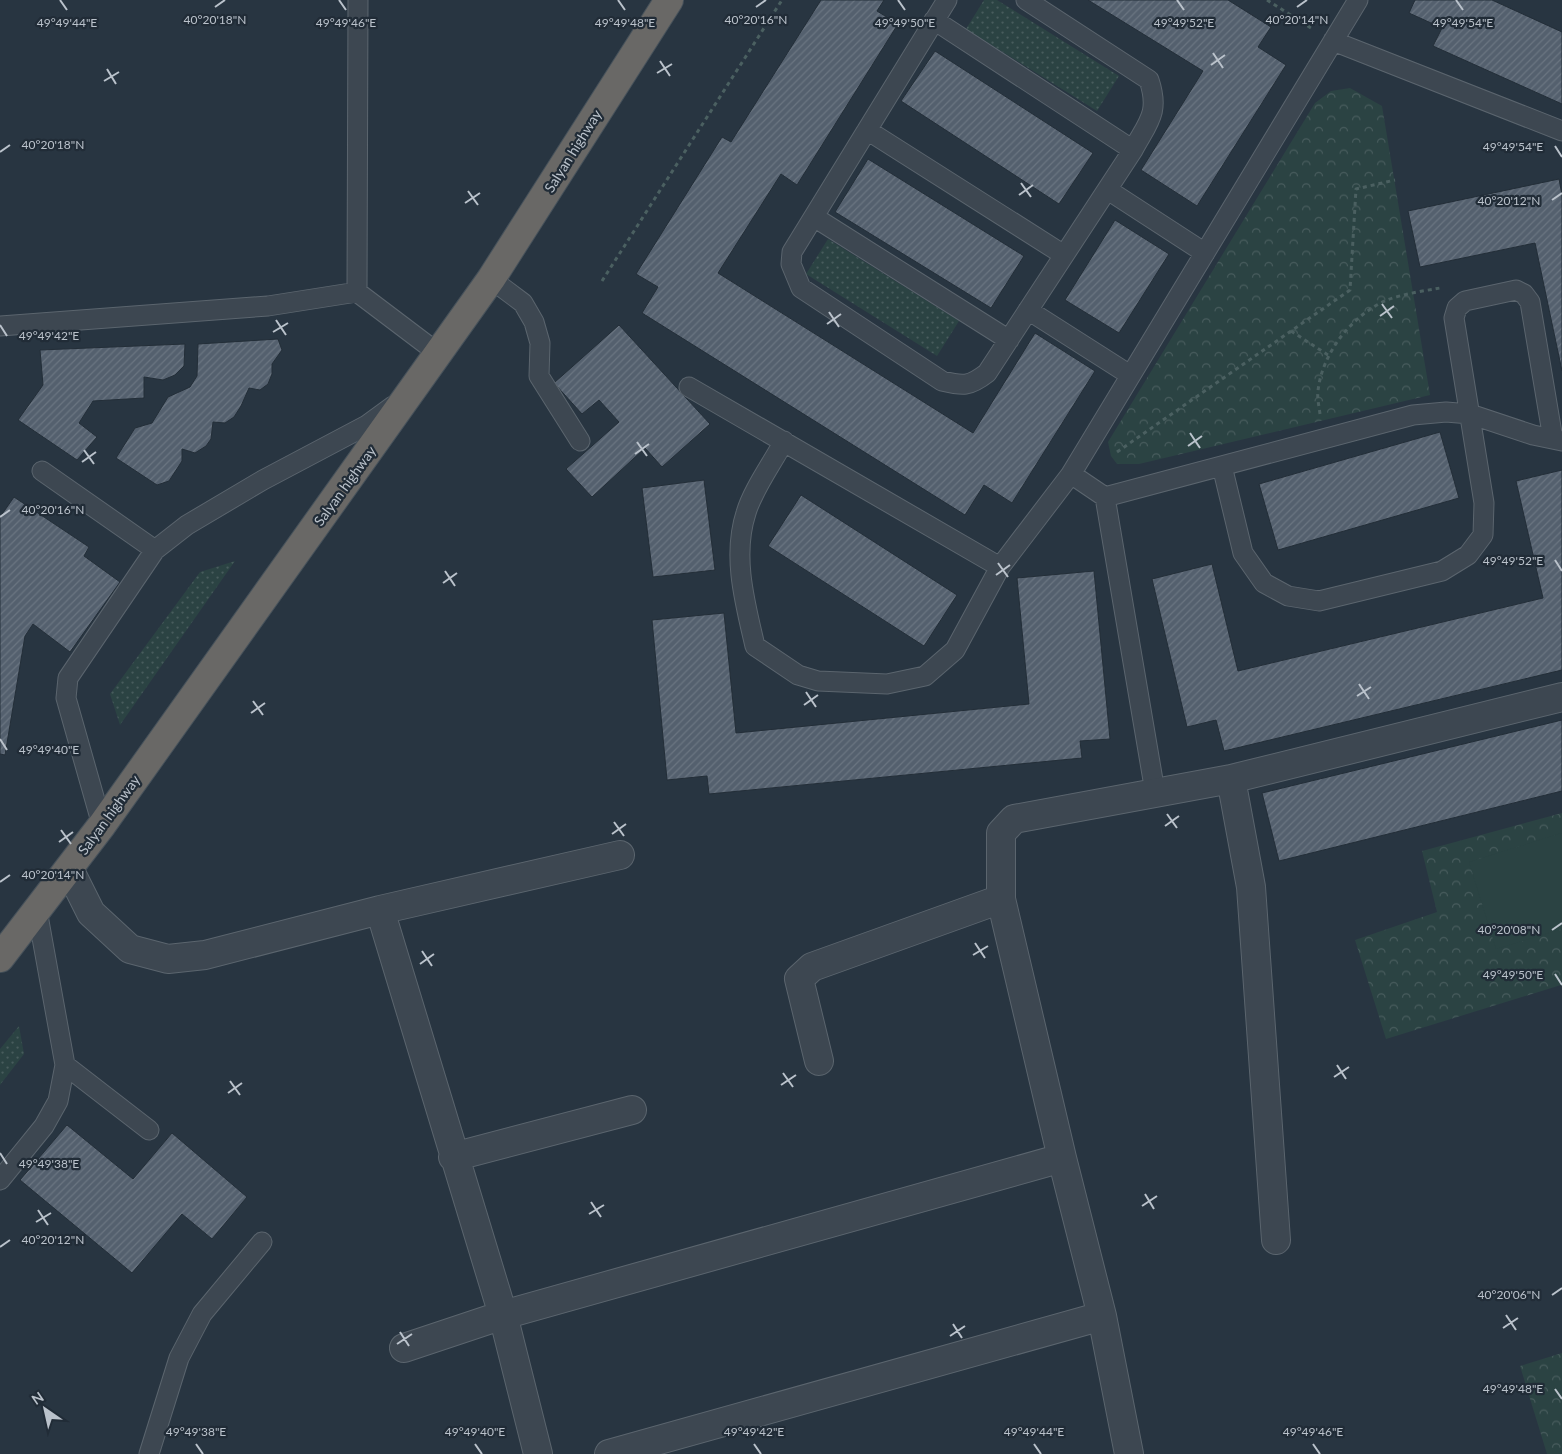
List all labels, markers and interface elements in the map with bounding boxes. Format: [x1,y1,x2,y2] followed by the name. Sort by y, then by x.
[184,12,246,27] text: 40°20'18"N
[725,12,787,27] text: 40°20'16"N
[1266,12,1328,27] text: 40°20'14"N
[37,15,97,30] text: 49°49'44"E
[316,15,376,30] text: 49°49'46"E
[595,15,655,30] text: 49°49'48"E
[875,15,935,30] text: 49°49'50"E
[1154,15,1214,30] text: 49°49'52"E
[1433,15,1493,30] text: 49°49'54"E
[540,106,605,195] street label: Salyan highway
[22,137,84,152] text: 40°20'18"N
[1483,139,1543,154] text: 49°49'54"E
[1478,193,1540,208] text: 40°20'12"N
[19,328,79,343] text: 49°49'42"E
[310,442,380,529] street label: Salyan highway
[22,502,84,517] text: 40°20'16"N
[1483,553,1543,568] text: 49°49'52"E
[19,742,79,757] text: 49°49'40"E
[74,771,144,858] street label: Salyan highway
[22,867,84,882] text: 40°20'14"N
[1478,922,1540,937] text: 40°20'08"N
[1483,967,1543,982] text: 49°49'50"E
[19,1156,79,1171] text: 49°49'38"E
[22,1232,84,1247] text: 40°20'12"N
[1478,1287,1540,1302] text: 40°20'06"N
[1483,1381,1543,1396] text: 49°49'48"E
[20,1384,70,1434] north arrow
[28,1388,47,1408] text: N
[166,1424,226,1439] text: 49°49'38"E
[445,1424,505,1439] text: 49°49'40"E
[724,1424,784,1439] text: 49°49'42"E
[1004,1424,1064,1439] text: 49°49'44"E
[1283,1424,1343,1439] text: 49°49'46"E

